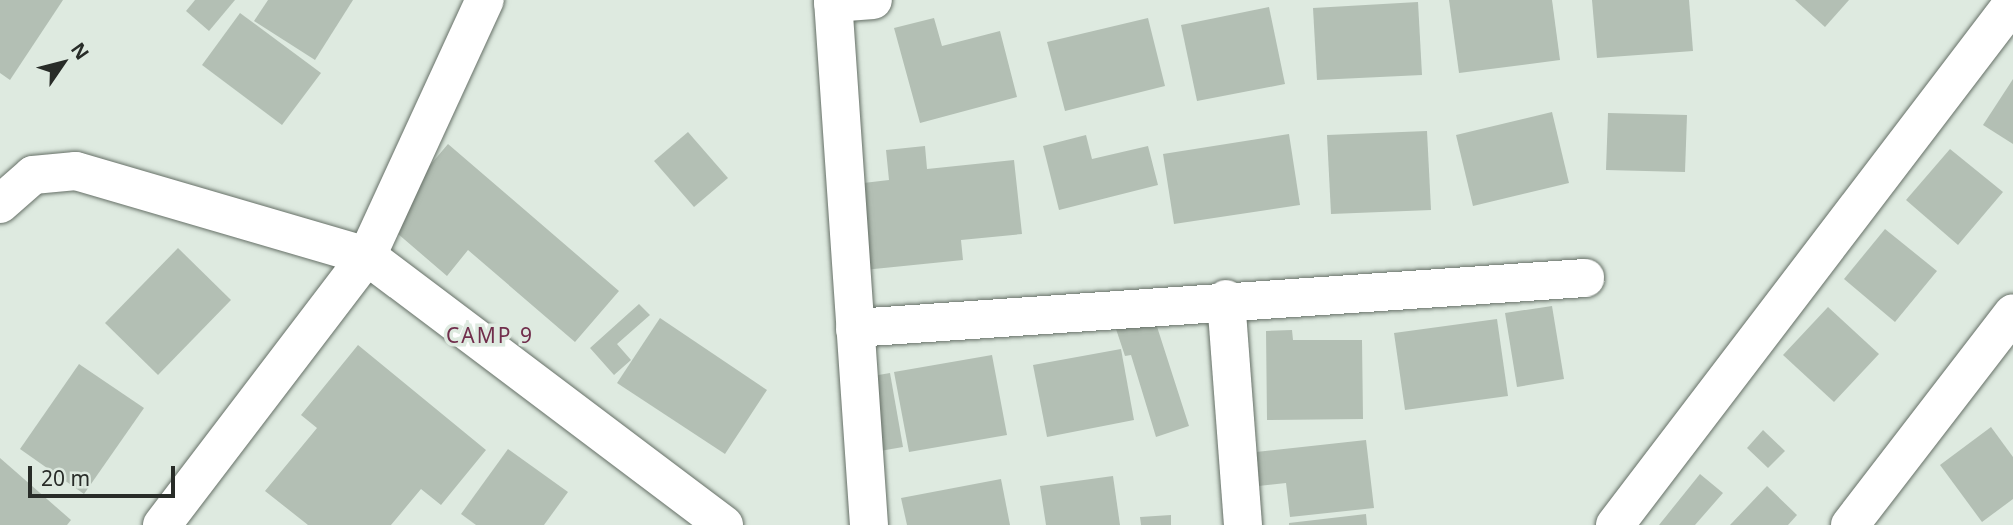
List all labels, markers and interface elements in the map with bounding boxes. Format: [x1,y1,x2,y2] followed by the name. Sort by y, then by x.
[28,28,98,98] north arrow
[65,37,95,65] text: N
[447,322,533,348] district label: CAMP 9
[32,452,178,496] scale bar
[41,464,90,492] text: 20 m

